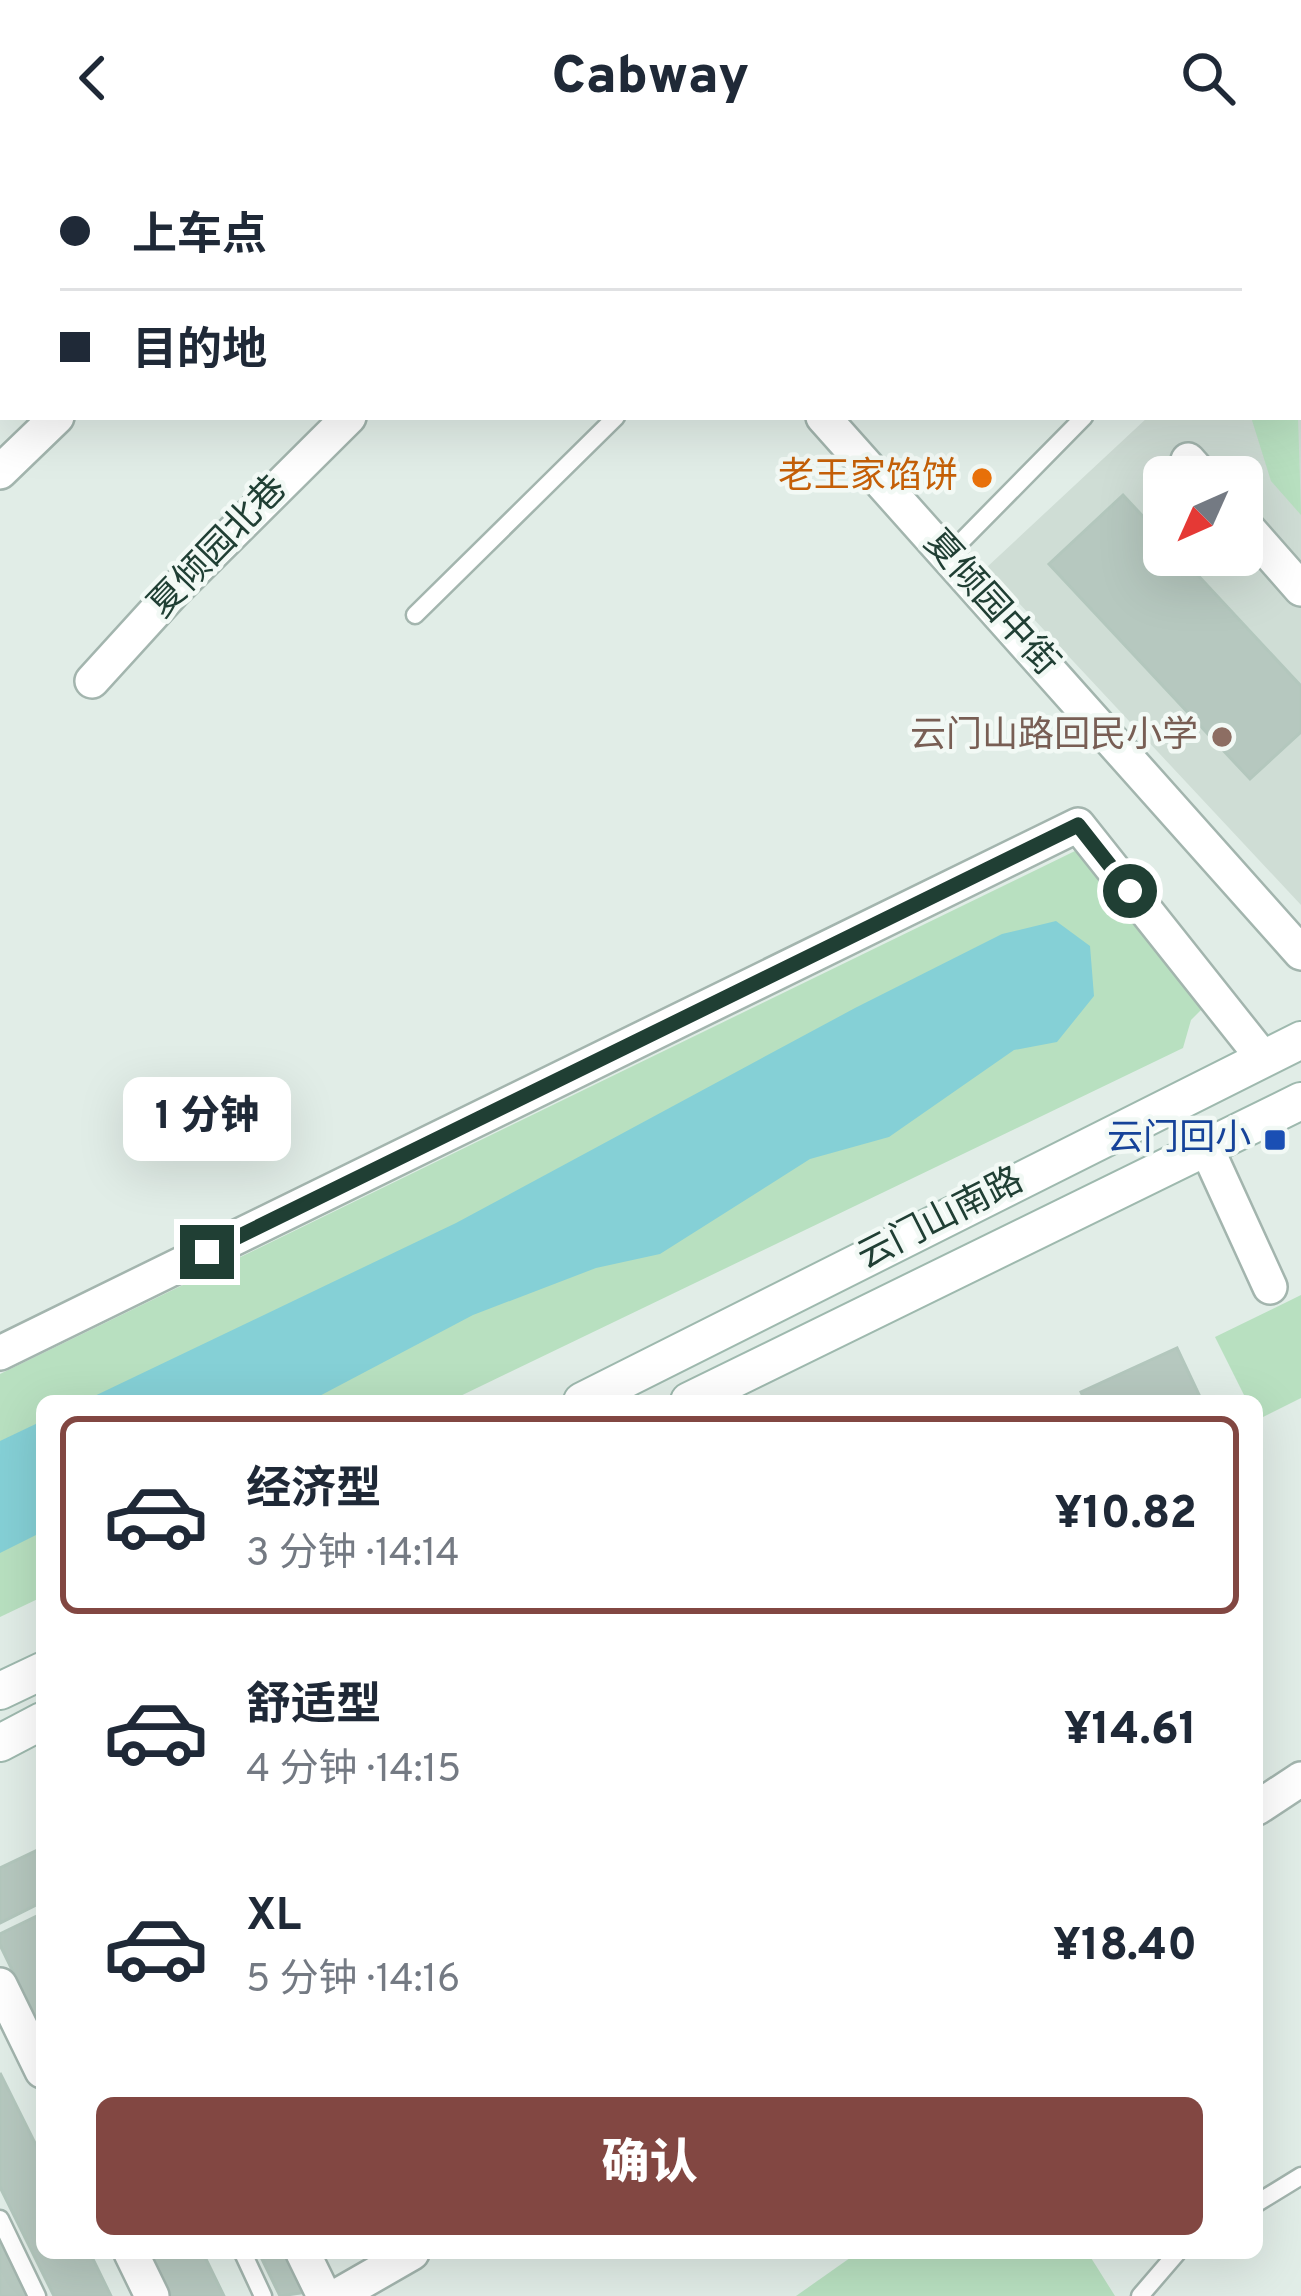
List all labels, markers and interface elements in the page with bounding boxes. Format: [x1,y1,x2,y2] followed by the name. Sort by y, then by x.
[552,44,749,113] text: Cabway
[60,45,126,111] icon: back
[1175,45,1241,111] icon: search
[132,209,267,266] text: 上车点
[132,324,267,381] text: 目的地
[778,455,958,501] place label: 老王家馅饼
[1143,456,1263,576] north arrow
[1143,456,1263,576] map controls
[969,465,995,491] marker: 老王家馅饼
[140,467,298,629] street label: 夏倾园北巷
[913,522,1067,686] street label: 夏倾园中街
[910,714,1198,760] place label: 云门山路回民小学
[1209,724,1235,750] marker: 云门山路回民小学
[1103,864,1157,918] route start
[123,1078,291,1162] callout: 1 分钟
[155,1094,259,1143] text: 1 分钟
[1107,1117,1251,1163] place label: 云门回小
[1262,1127,1288,1153] marker: 云门回小
[850,1159,1032,1281] street label: 云门山南路
[180,1225,234,1279] route end
[102,1461,210,1569] icon: car
[246,1463,381,1520] text: 经济型
[1054,1487,1197,1544] text: ¥10.82
[246,1531,460,1580] text: 3 分钟 · 14:14
[102,1677,210,1785] icon: car
[246,1679,381,1736] text: 舒适型
[1064,1703,1197,1760] text: ¥14.61
[246,1747,461,1796] text: 4 分钟 · 14:15
[246,1889,301,1946] text: XL
[102,1893,210,2001] icon: car
[1053,1919,1197,1976] text: ¥18.40
[246,1957,460,2006] text: 5 分钟 · 14:16
[96,2097,1203,2235] button: 确认

